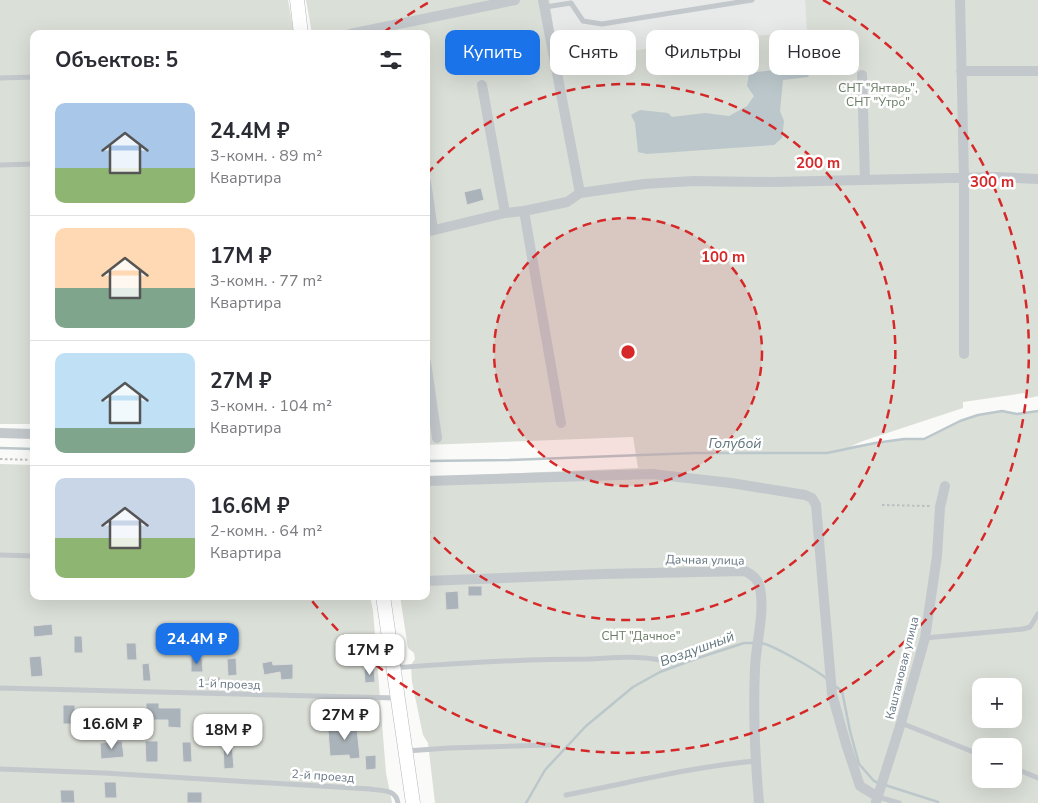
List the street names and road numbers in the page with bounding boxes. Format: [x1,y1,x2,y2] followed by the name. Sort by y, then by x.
[665,551,745,569] street label: Дачная улица
[881,615,923,721] street label: Каштановая улица
[197,675,261,693] street label: 1-й проезд
[291,766,355,786] street label: 2-й проезд

